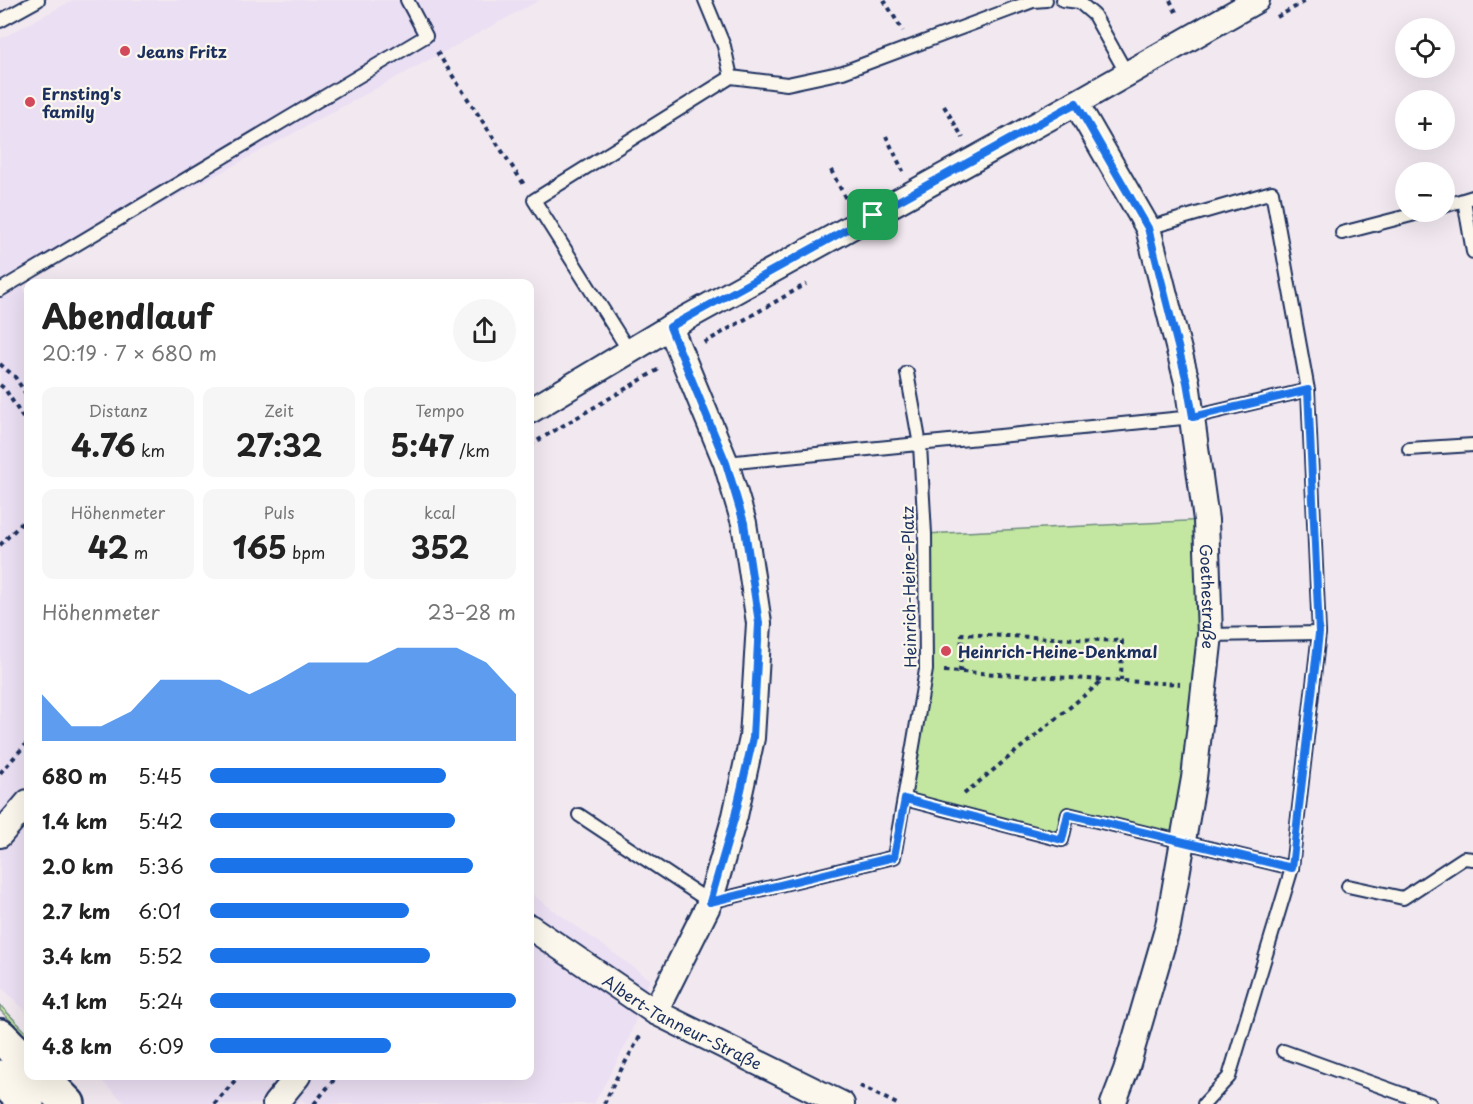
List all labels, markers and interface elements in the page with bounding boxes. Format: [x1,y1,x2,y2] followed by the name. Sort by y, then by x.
[1395,18,1455,222] map controls
[1395,18,1455,78] button: locate
[137,39,227,63] place label: Jeans Fritz
[118,44,132,58] marker: Jeans Fritz
[42,81,121,123] place label: Ernsting's family
[1395,90,1455,150] button: +
[23,95,37,109] marker: Ernsting's family
[1395,162,1455,222] button: −
[847,189,898,240] pin
[856,198,889,231] icon: arrive
[42,290,213,340] text: Abendlauf
[453,299,516,362] button: share
[42,338,217,368] text: 20:19 · 7 × 680 m
[89,398,147,422] text: Distanz
[264,398,294,422] text: Zeit
[416,398,464,422] text: Tempo
[71,422,136,467] text: 4.76
[236,422,322,467] text: 27:32
[390,422,454,467] text: 5:47
[136,438,165,462] text: km
[454,438,490,462] text: /km
[71,500,165,524] text: Höhenmeter
[264,500,294,524] text: Puls
[424,500,456,524] text: kcal
[895,506,921,668] street label: Heinrich-Heine-Platz
[88,524,128,569] text: 42
[233,524,287,569] text: 165
[411,524,469,569] text: 352
[128,540,148,564] text: m
[287,540,325,564] text: bpm
[1195,543,1222,651] street label: Goethestraße
[42,597,160,627] text: Höhenmeter
[428,597,516,627] text: 23–28 m
[958,639,1157,663] place label: Heinrich-Heine-Denkmal
[939,644,953,658] marker: Heinrich-Heine-Denkmal
[42,761,107,791] text: 680 m
[138,761,182,791] text: 5:45
[42,806,108,836] text: 1.4 km
[138,806,183,836] text: 5:42
[42,851,114,881] text: 2.0 km
[138,851,184,881] text: 5:36
[42,896,110,926] text: 2.7 km
[138,896,181,926] text: 6:01
[42,941,112,971] text: 3.4 km
[138,941,183,971] text: 5:52
[598,968,766,1075] street label: Albert-Tanneur-Straße
[42,986,107,1016] text: 4.1 km
[138,986,183,1016] text: 5:24
[42,1031,112,1061] text: 4.8 km
[138,1031,184,1061] text: 6:09

